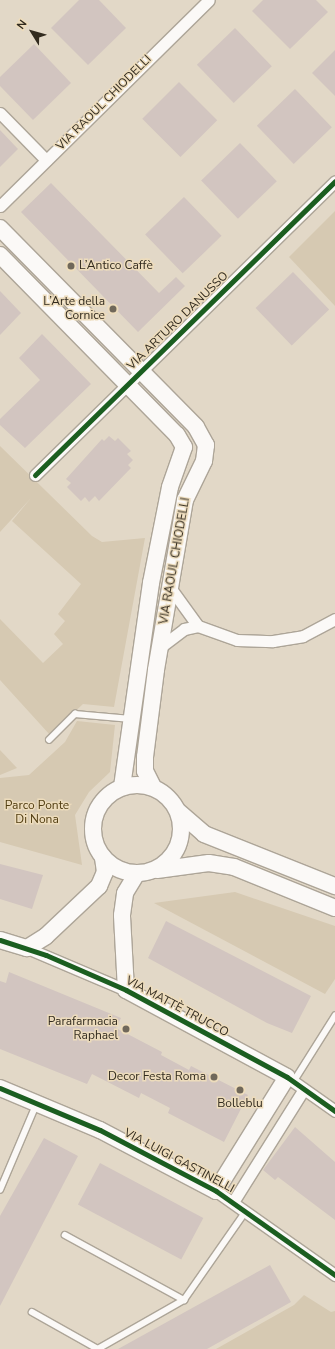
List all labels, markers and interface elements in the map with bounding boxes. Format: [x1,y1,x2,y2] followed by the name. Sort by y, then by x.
[12,12,52,52] north arrow
[14,17,30,32] text: N
[53,52,155,154] street label: VIA RAOUL CHIODELLI
[79,259,153,273] place label: L’Antico Caffè
[66,261,76,271] marker: L’Antico Caffè
[124,269,232,373] street label: VIA ARTURO DANUSSO
[43,295,105,323] place label: L’Arte della Cornice
[108,304,118,314] marker: L’Arte della Cornice
[157,496,193,626] street label: VIA RAOUL CHIODELLI
[5,799,69,827] park label: Parco Ponte Di Nona
[123,974,231,1040] street label: VIA MATTÈ TRUCCO
[48,1015,118,1043] place label: Parafarmacia Raphael
[121,1024,131,1034] marker: Parafarmacia Raphael
[108,1070,206,1084] place label: Decor Festa Roma
[209,1072,219,1082] marker: Decor Festa Roma
[235,1085,245,1095] marker: Bolleblu
[217,1097,263,1111] place label: Bolleblu
[121,1126,237,1196] street label: VIA LUIGI GASTINELLI

